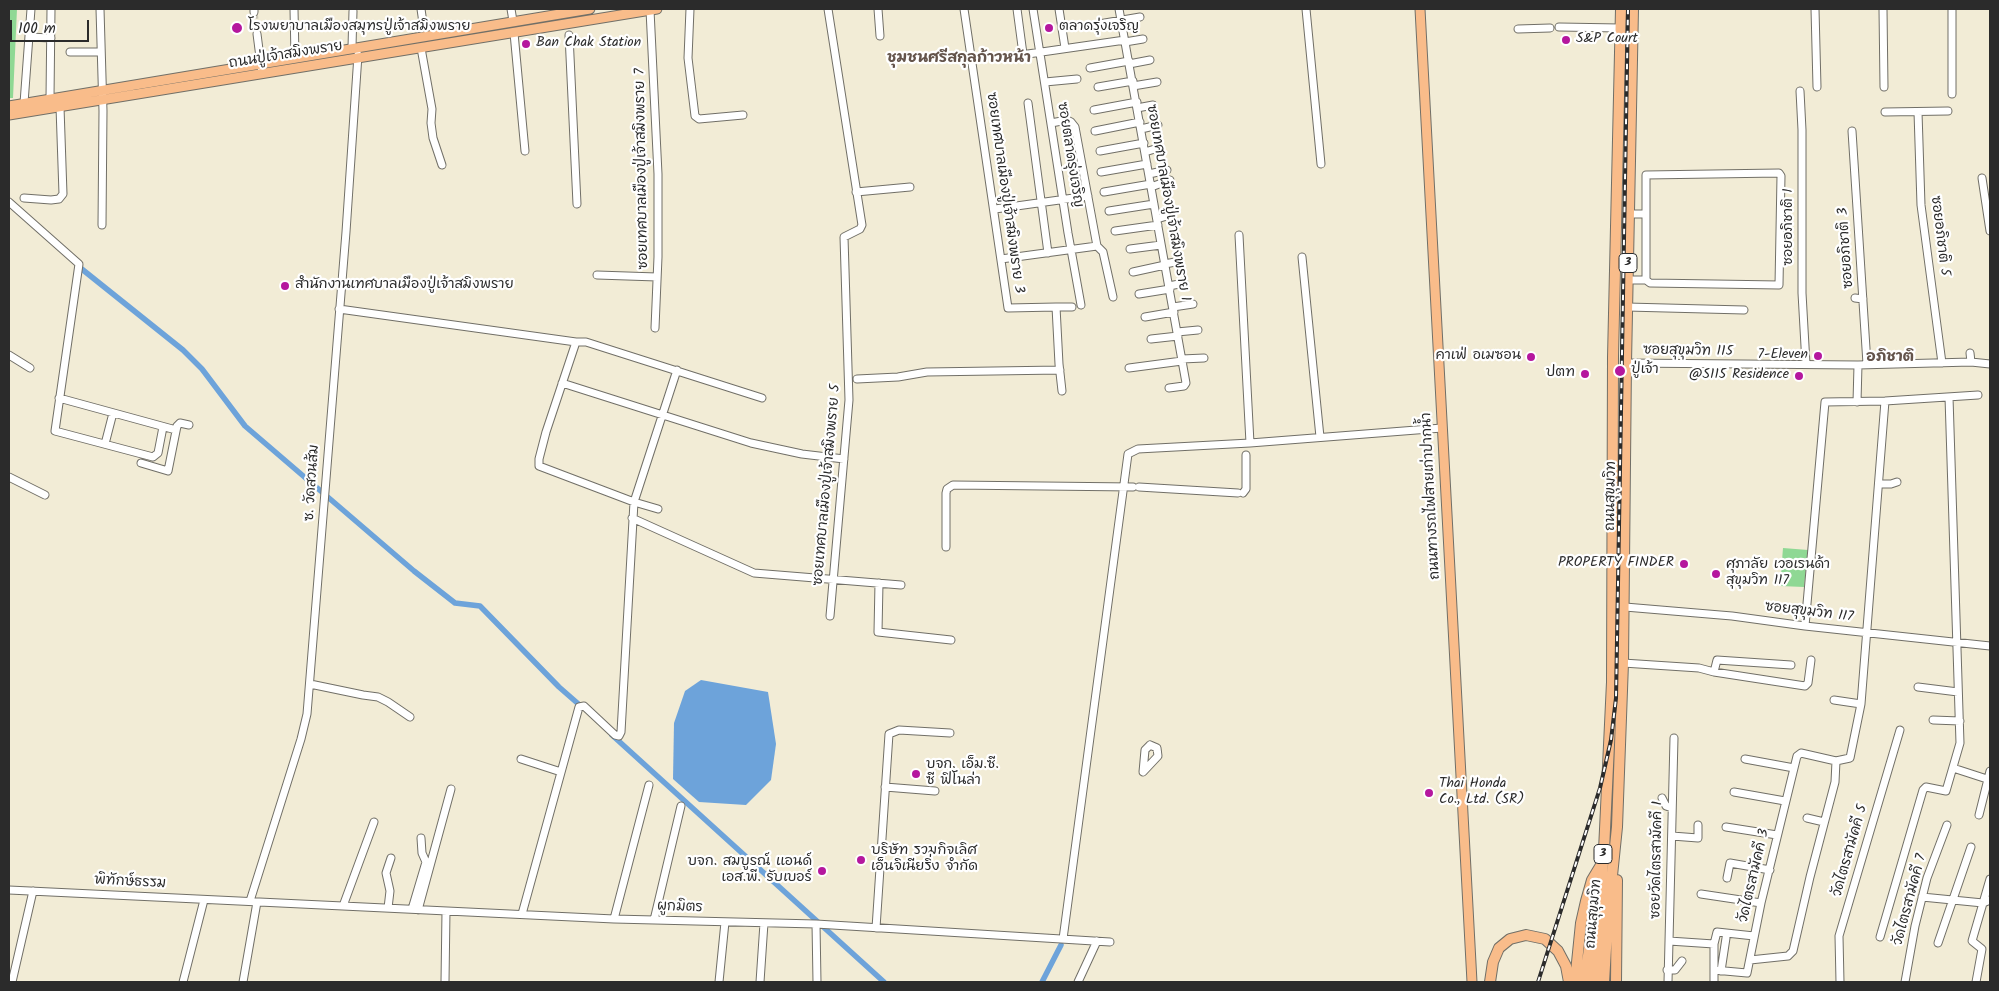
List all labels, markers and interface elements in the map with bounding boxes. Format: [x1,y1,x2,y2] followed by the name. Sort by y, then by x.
[12,10,91,42] scale bar
[18,17,56,41] text: 100 m
[248,20,471,36] place label: โรงพยาบาลเมืองสมุทรปู่เจ้าสมิงพราย
[1059,20,1139,36] place label: ตลาดรุ่งเจริญ
[230,21,244,35] marker: โรงพยาบาลเมืองสมุทรปู่เจ้าสมิงพราย
[1043,22,1055,34] marker: ตลาดรุ่งเจริญ
[1576,32,1638,48] place label: S&P Court
[1560,34,1572,46] marker: S&P Court
[536,36,641,52] place label: Ban Chak Station
[520,38,532,50] marker: Ban Chak Station
[228,39,344,73] street label: ถนนปู่เจ้าสมิงพราย
[887,50,1031,68] district label: ชุมชนศรีสกุลก้าวหน้า
[633,68,653,270] street label: ซอยเทศบาลเมืองปู่เจ้าสมิงพราย 7
[982,91,1026,295] street label: ซอยเทศบาลเมืองปู่เจ้าสมิงพราย 3
[1052,101,1086,209] street label: ซอยตลาดรุ่งเจริญ
[1141,103,1193,303] street label: ซอยเทศบาลเมืองปู่เจ้าสมิงพราย 1
[1782,188,1798,266] street label: ซอยอภิชาติ 1
[1926,195,1952,277] street label: ซอยอภิชาติ 5
[1836,207,1858,289] street label: ซอยอภิชาติ 3
[1619,254,1637,272] road number: 3
[295,278,514,294] place label: สำนักงานเทศบาลเมืองปู่เจ้าสมิงพราย
[279,280,291,292] marker: สำนักงานเทศบาลเมืองปู่เจ้าสมิงพราย
[1643,343,1733,361] street label: ซอยสุขุมวิท 115
[1758,348,1808,364] place label: 7-Eleven
[1436,349,1521,365] place label: คาเฟ่ อเมซอน
[1866,349,1914,367] district label: อภิชาติ
[1812,350,1824,362] marker: 7-Eleven
[1525,351,1537,363] marker: คาเฟ่ อเมซอน
[1631,363,1659,379] place label: ปู่เจ้า
[1613,364,1627,378] marker: ปู่เจ้า
[1546,366,1575,382] place label: ปตท
[1579,368,1591,380] marker: ปตท
[1689,368,1789,384] place label: @S115 Residence
[1793,370,1805,382] marker: @S115 Residence
[811,383,845,587] street label: ซอยเทศบาลเมืองปู่เจ้าสมิงพราย 5
[1419,412,1445,580] street label: ถนนทางรถไฟสายเก่าปากน้ำ
[302,444,324,522] street label: ซ. วัดสวนส้ม
[1603,461,1621,531] street label: ถนนสุขุมวิท
[1558,556,1674,572] place label: PROPERTY FINDER
[1678,558,1690,570] marker: PROPERTY FINDER
[1726,558,1830,590] place label: ศุภาลัย เวอเรนด้า สุขุมวิท 117
[1710,568,1722,580] marker: ศุภาลัย เวอเรนด้า สุขุมวิท 117
[1764,599,1854,627] street label: ซอยสุขุมวิท 117
[926,758,999,790] place label: บจก. เอ็ม.ซี. ซี ฟิโนล่า
[910,768,922,780] marker: บจก. เอ็ม.ซี. ซี ฟิโนล่า
[1439,777,1524,810] place label: Thai Honda Co., Ltd. (SR)
[1423,787,1435,799] marker: Thai Honda Co., Ltd. (SR)
[1649,801,1667,919] street label: ซอยวัดไตรสามัคคี 1
[1830,803,1872,899] street label: วัดไตรสามัคคี 5
[1736,828,1774,924] street label: วัดไตรสามัคคี 3
[871,844,978,876] place label: บริษัท รวมกิจเลิศ เอ็นจิเนียริ่ง จำกัด
[1594,844,1612,864] road number: 3
[1891,852,1931,948] street label: วัดไตรสามัคคี 7
[855,854,867,866] marker: บริษัท รวมกิจเลิศ เอ็นจิเนียริ่ง จำกัด
[687,855,812,888] place label: บจก. สมบูรณ์ แอนด์ เอส.พี. รับเบอร์
[816,865,828,877] marker: บจก. สมบูรณ์ แอนด์ เอส.พี. รับเบอร์
[94,873,166,893] street label: พิทักษ์ธรรม
[1584,878,1606,950] street label: ถนนสุขุมวิท
[657,899,703,917] street label: ผูกมิตร

